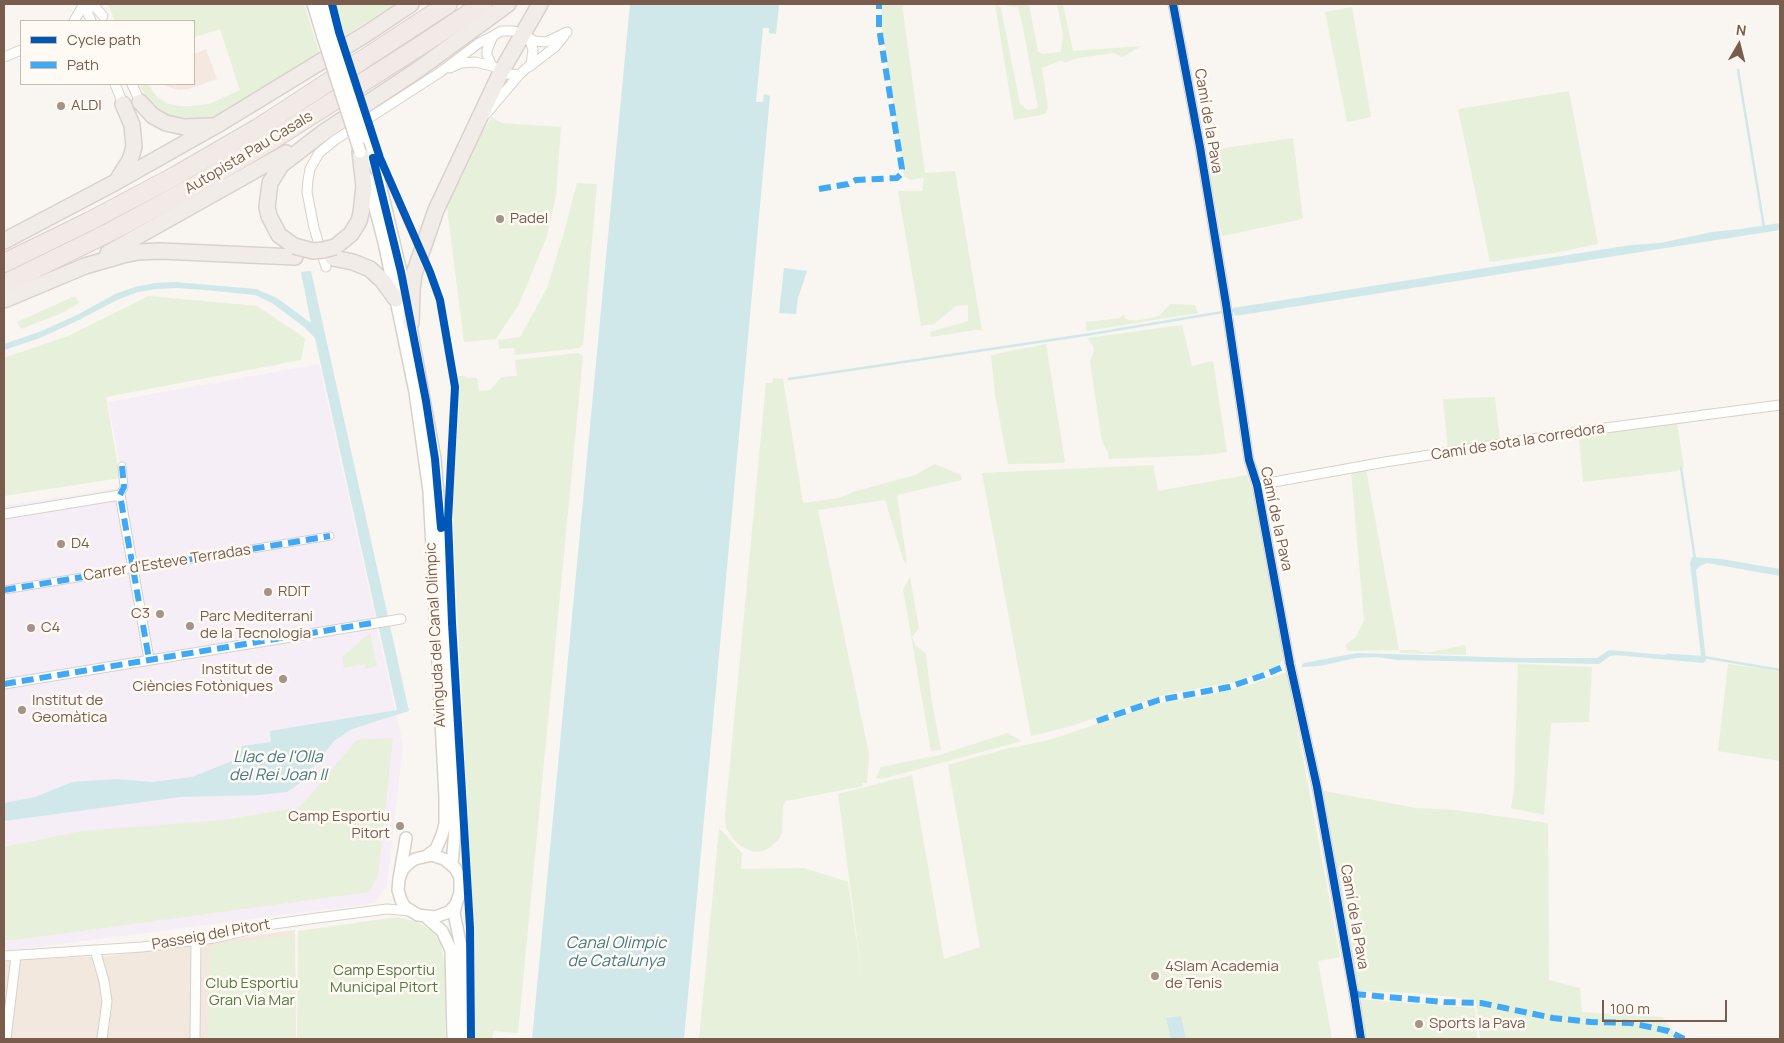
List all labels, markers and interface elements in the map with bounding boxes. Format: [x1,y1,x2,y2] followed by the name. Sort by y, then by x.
[20,20,195,85] legend
[1714,20,1764,70] north arrow
[1735,20,1747,40] text: N
[67,29,141,50] text: Cycle path
[67,54,99,75] text: Path
[1190,67,1226,175] street label: Camí de la Pava
[71,97,102,115] place label: ALDI
[55,100,67,112] marker: ALDI
[182,108,316,198] street label: Autopista Pau Casals
[510,210,548,228] place label: Padel
[494,213,506,225] marker: Padel
[1430,419,1606,465] street label: Camí de sota la corredora
[1256,465,1296,573] street label: Camí de la Pava
[71,535,90,553] place label: D4
[55,538,67,550] marker: D4
[82,541,252,585] street label: Carrer d'Esteve Terradas
[422,542,450,728] street label: Avinguda del Canal Olímpic
[278,583,310,601] place label: RDIT
[262,586,274,598] marker: RDIT
[131,605,150,623] place label: C3
[154,608,166,620] marker: C3
[200,608,313,643] place label: Parc Mediterrani de la Tecnologia
[41,619,60,637] place label: C4
[184,620,196,632] marker: Parc Mediterrani de la Tecnologia
[25,622,37,634] marker: C4
[133,661,273,696] place label: Institut de Ciències Fotòniques
[277,673,289,685] marker: Institut de Ciències Fotòniques
[32,692,107,727] place label: Institut de Geomàtica
[16,704,28,716] marker: Institut de Geomàtica
[229,748,327,786] water label: Llac de l'Olla del Rei Joan II
[288,808,390,843] place label: Camp Esportiu Pitort
[394,820,406,832] marker: Camp Esportiu Pitort
[1336,863,1372,971] street label: Camí de la Pava
[151,916,271,954] street label: Passeig del Pitort
[566,934,666,972] water label: Canal Olimpic de Catalunya
[1165,958,1279,993] place label: 4Slam Academia de Tenis
[330,962,438,997] park label: Camp Esportiu Municipal Pitort
[1149,970,1161,982] marker: 4Slam Academia de Tenis
[205,975,299,1010] park label: Club Esportiu Gran Via Mar
[1604,990,1729,1022] scale bar
[1610,998,1650,1019] text: 100 m
[1429,1015,1525,1033] place label: Sports la Pava
[1413,1018,1425,1030] marker: Sports la Pava

